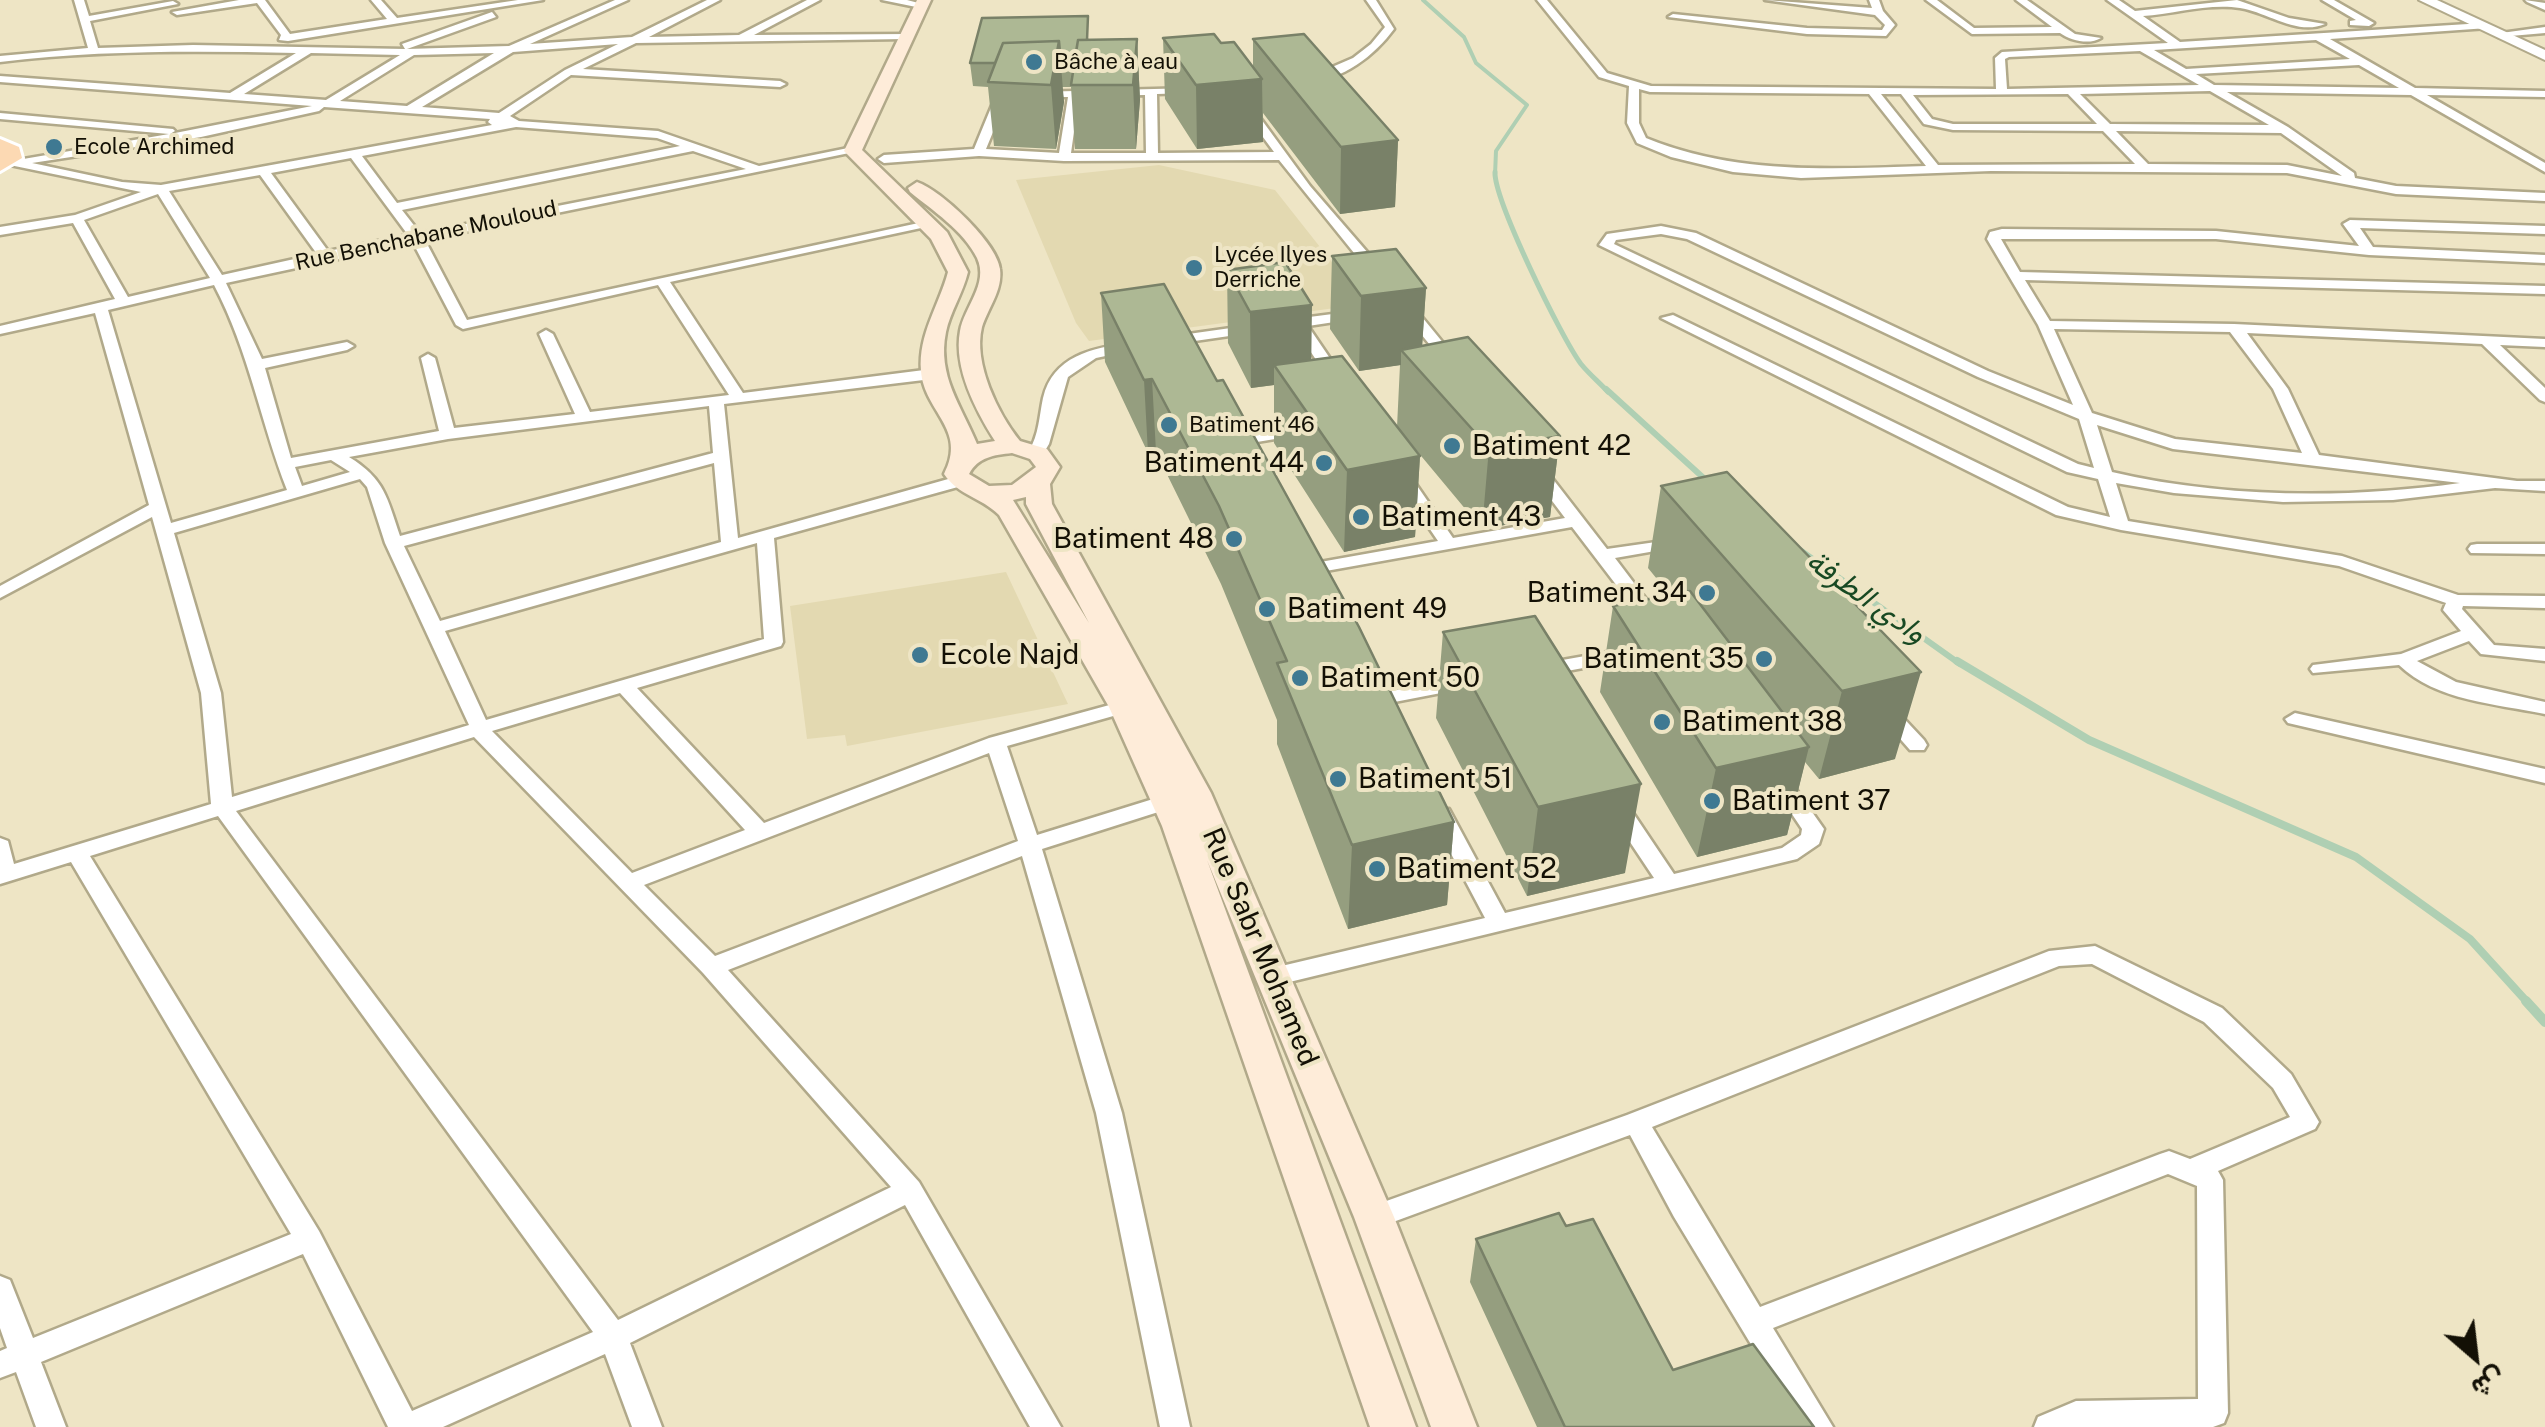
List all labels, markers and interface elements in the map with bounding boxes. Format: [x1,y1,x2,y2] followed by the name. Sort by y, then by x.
[1054,49,1178,75] place label: Bâche à eau
[1023,51,1045,73] marker: Bâche à eau
[74,134,234,160] place label: Ecole Archimed
[43,136,65,158] marker: Ecole Archimed
[293,195,559,277] street label: Rue Benchabane Mouloud
[1214,242,1327,294] place label: Lycée Ilyes Derriche
[1183,257,1205,279] marker: Lycée Ilyes Derriche
[1189,412,1315,438] place label: Batiment 46
[1158,414,1180,436] marker: Batiment 46
[1472,429,1631,463] place label: Batiment 42
[1441,435,1463,457] marker: Batiment 42
[1144,446,1304,480] place label: Batiment 44
[1313,452,1335,474] marker: Batiment 44
[1381,500,1541,534] place label: Batiment 43
[1350,506,1372,528] marker: Batiment 43
[1053,522,1214,556] place label: Batiment 48
[1223,528,1245,550] marker: Batiment 48
[1799,543,1933,651] water label: وادي الطرفة
[1527,576,1687,610] place label: Batiment 34
[1696,582,1718,604] marker: Batiment 34
[1287,592,1447,626] place label: Batiment 49
[1256,598,1278,620] marker: Batiment 49
[940,638,1079,672] place label: Ecole Najd
[1583,642,1744,676] place label: Batiment 35
[909,644,931,666] marker: Ecole Najd
[1753,648,1775,670] marker: Batiment 35
[1320,661,1480,695] place label: Batiment 50
[1289,667,1311,689] marker: Batiment 50
[1682,705,1843,739] place label: Batiment 38
[1651,711,1673,733] marker: Batiment 38
[1358,762,1512,796] place label: Batiment 51
[1327,768,1349,790] marker: Batiment 51
[1732,784,1891,818] place label: Batiment 37
[1701,790,1723,812] marker: Batiment 37
[1195,823,1325,1071] street label: Rue Sabr Mohamed
[1397,852,1557,886] place label: Batiment 52
[1366,858,1388,880] marker: Batiment 52
[2425,1307,2525,1407] north arrow
[2467,1361,2512,1406] text: ش

